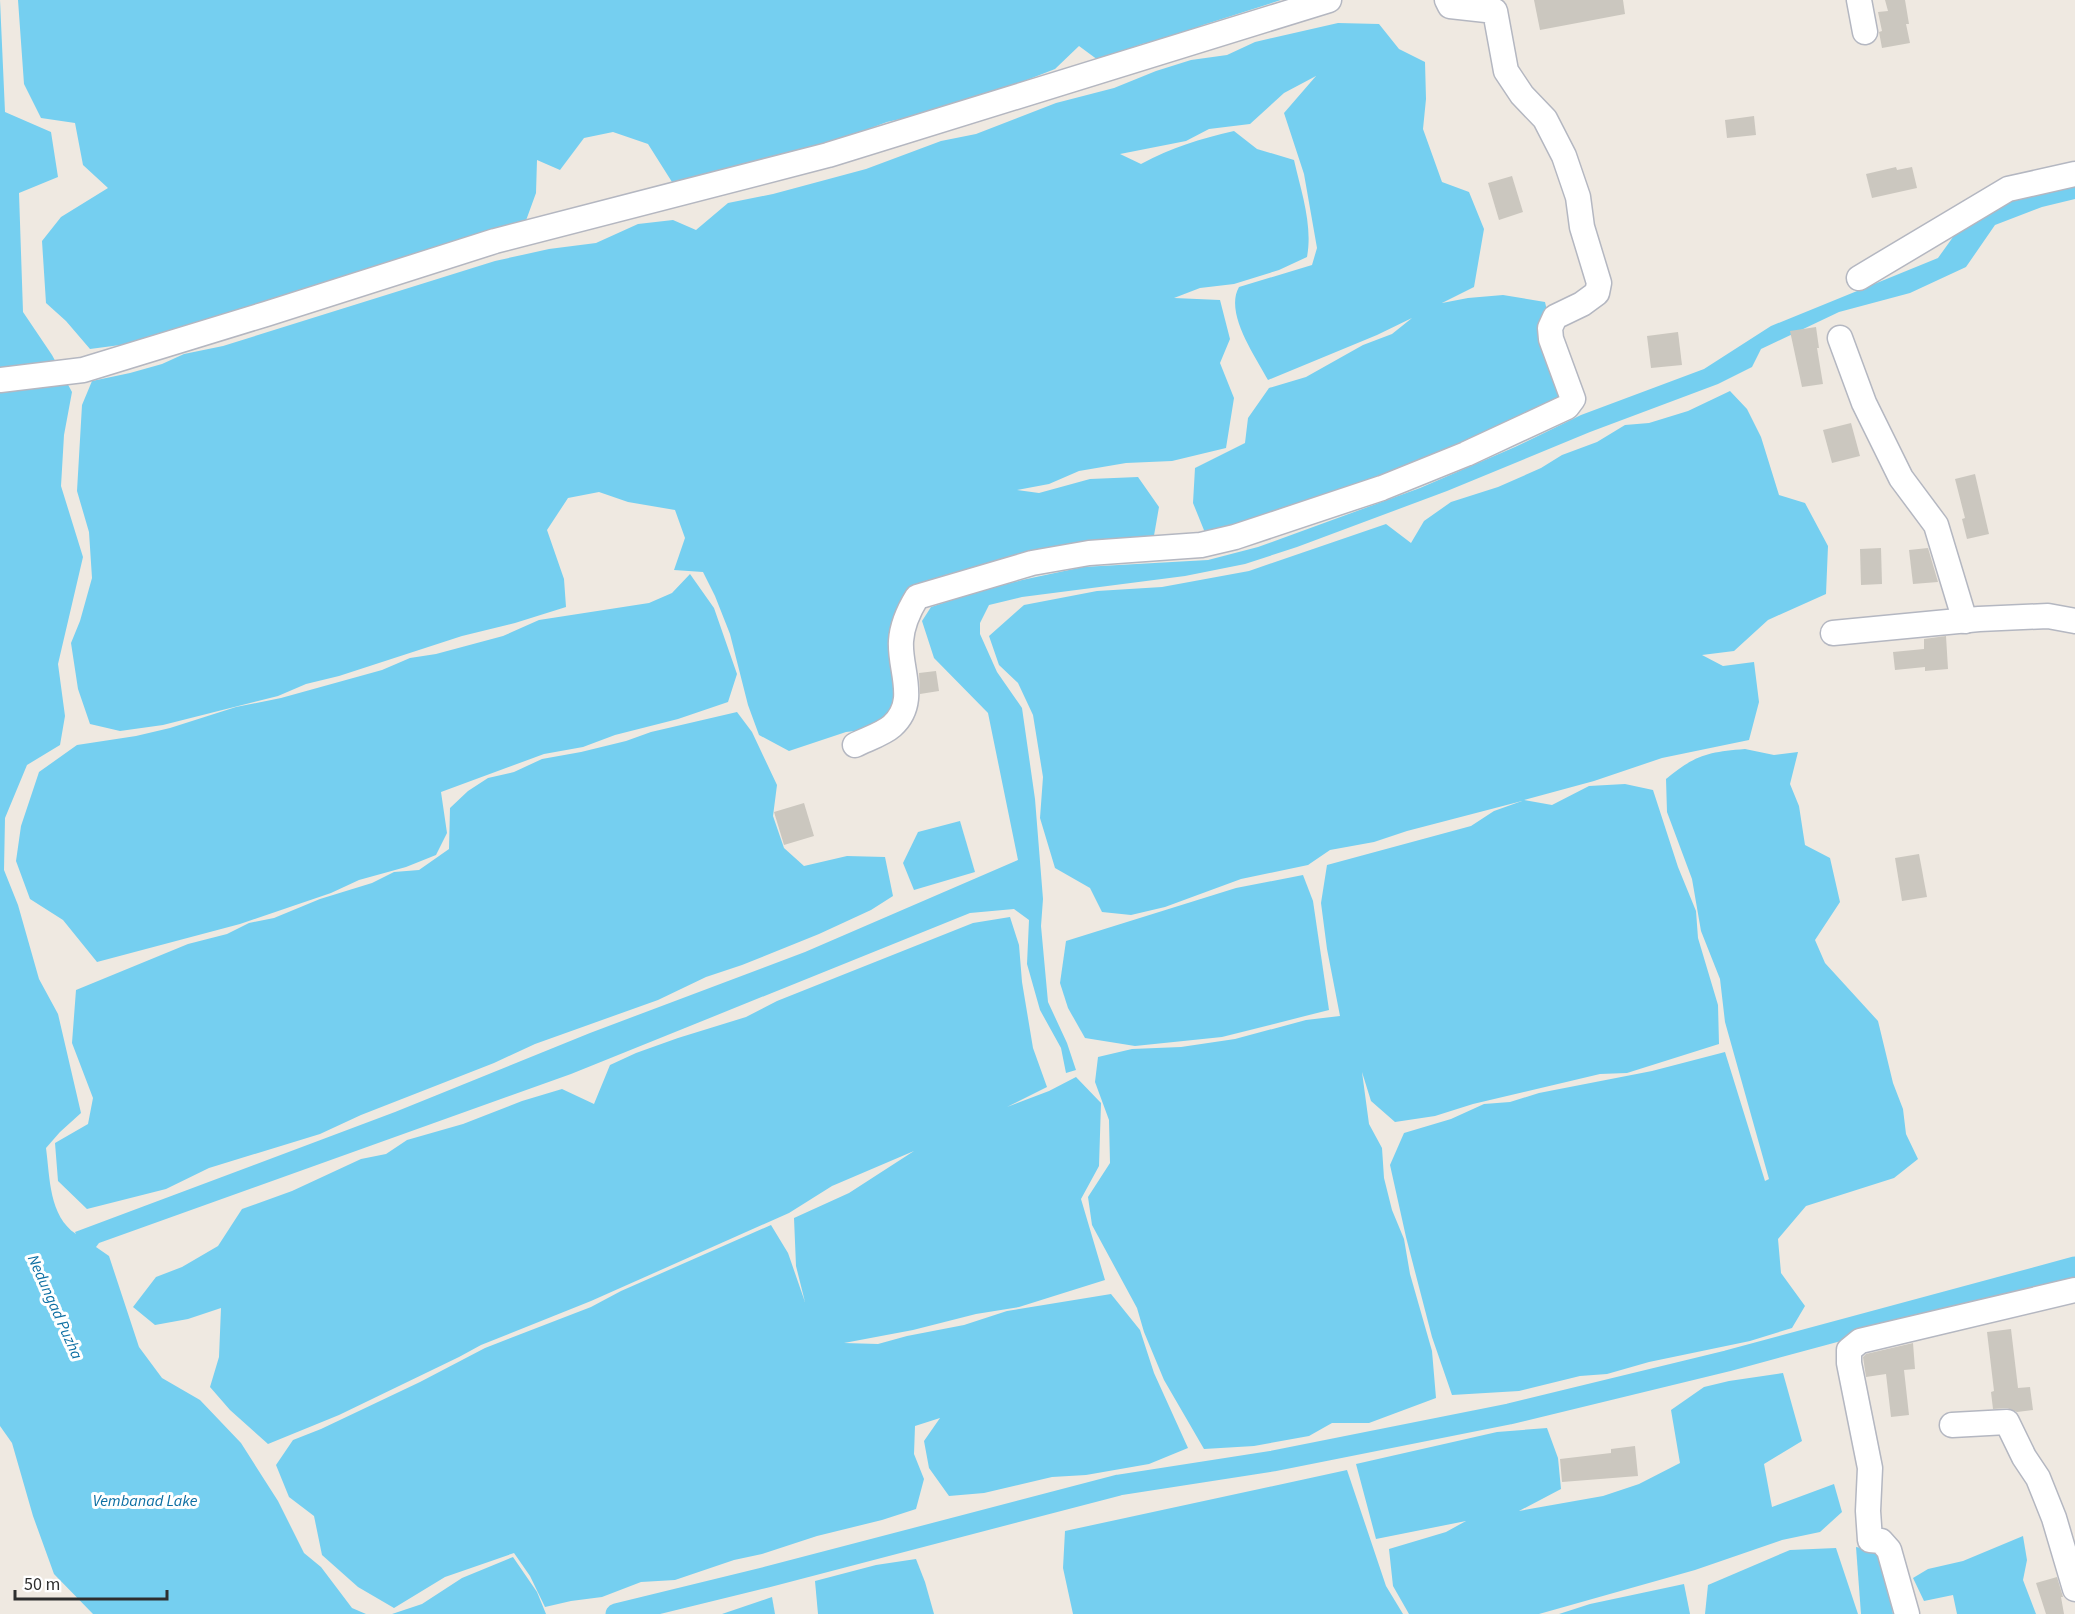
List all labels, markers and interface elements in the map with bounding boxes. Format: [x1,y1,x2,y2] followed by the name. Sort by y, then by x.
[22,1251,88,1363] water label: Nedungad Puzha
[93,1490,198,1512] water label: Vembanad Lake
[15,1563,166,1601] scale bar
[24,1572,60,1597] text: 50 m

